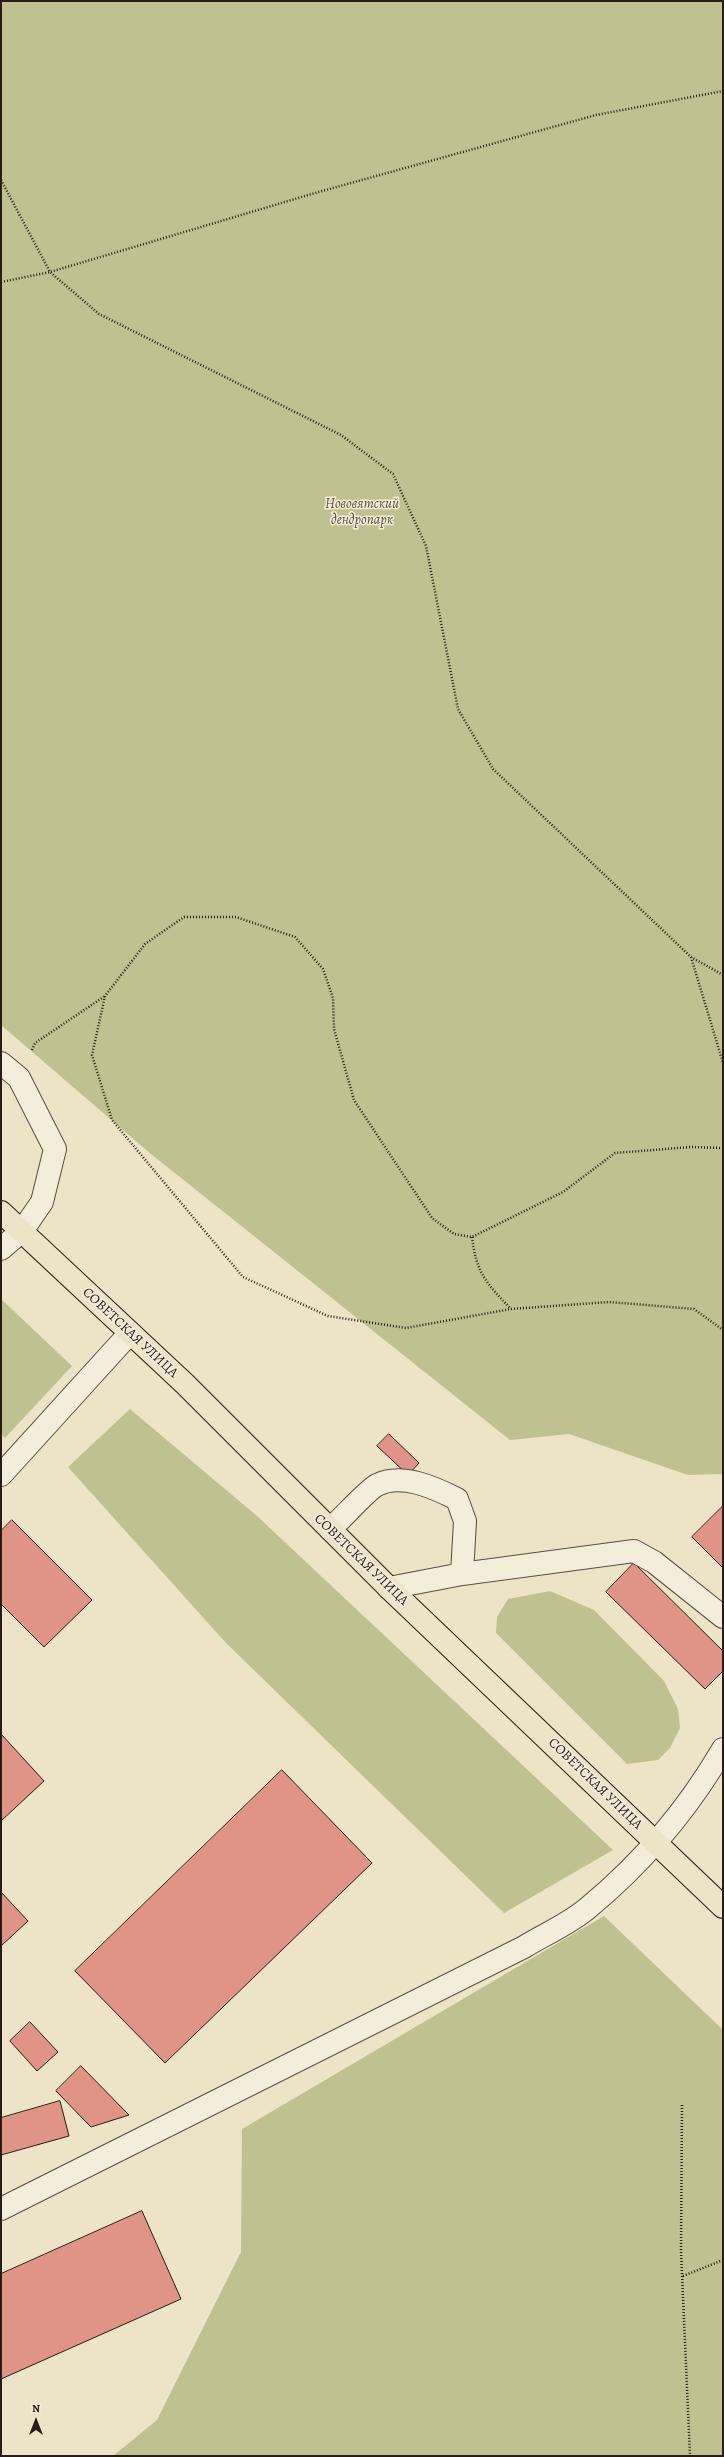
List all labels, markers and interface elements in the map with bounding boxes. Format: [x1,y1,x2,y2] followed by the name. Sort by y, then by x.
[325,497,399,530] park label: Нововятский дендропарк
[79,1284,181,1382] street label: СОВЕТСКАЯ УЛИЦА
[310,1511,412,1609] street label: СОВЕТСКАЯ УЛИЦА
[544,1735,646,1833] street label: СОВЕТСКАЯ УЛИЦА
[16,2401,56,2441] north arrow
[32,2401,40,2416] text: N

